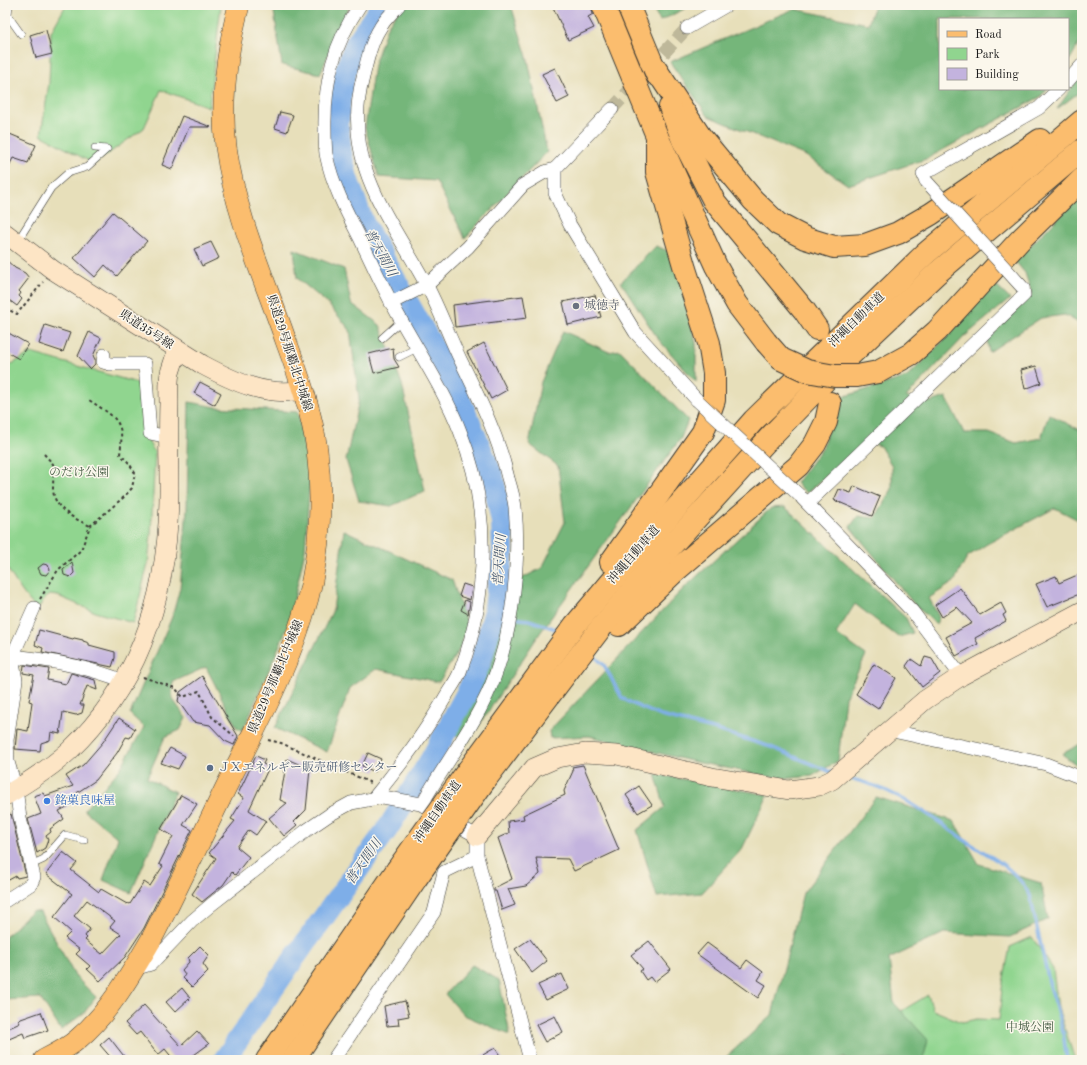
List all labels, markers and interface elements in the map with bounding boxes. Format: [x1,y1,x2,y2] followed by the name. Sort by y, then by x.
[939,18,1069,90] legend
[975,29,1002,41] text: Road
[975,49,1000,61] text: Park
[975,69,1019,81] text: Building
[362,227,400,281] water label: 普天間川
[826,289,887,349] street label: 沖縄自動車道
[264,293,315,413] street label: 県道29号那覇北中城線
[584,298,620,312] place label: 城徳寺
[571,301,581,311] marker: 城徳寺
[117,306,176,352] street label: 県道35号線
[49,466,109,479] park label: のだけ公園
[604,523,662,586] street label: 沖縄自動車道
[491,532,508,586] water label: 普天間川
[245,618,305,735] street label: 県道29号那覇北中城線
[218,760,398,774] place label: ＪＸエネルギー販売研修センター
[205,763,215,773] marker: ＪＸエネルギー販売研修センター
[411,778,464,845] street label: 沖縄自動車道
[55,793,115,807] place label: 銘菓良味屋
[42,796,52,806] marker: 銘菓良味屋
[343,835,385,887] water label: 普天間川
[1006,1020,1054,1034] park label: 中城公園

